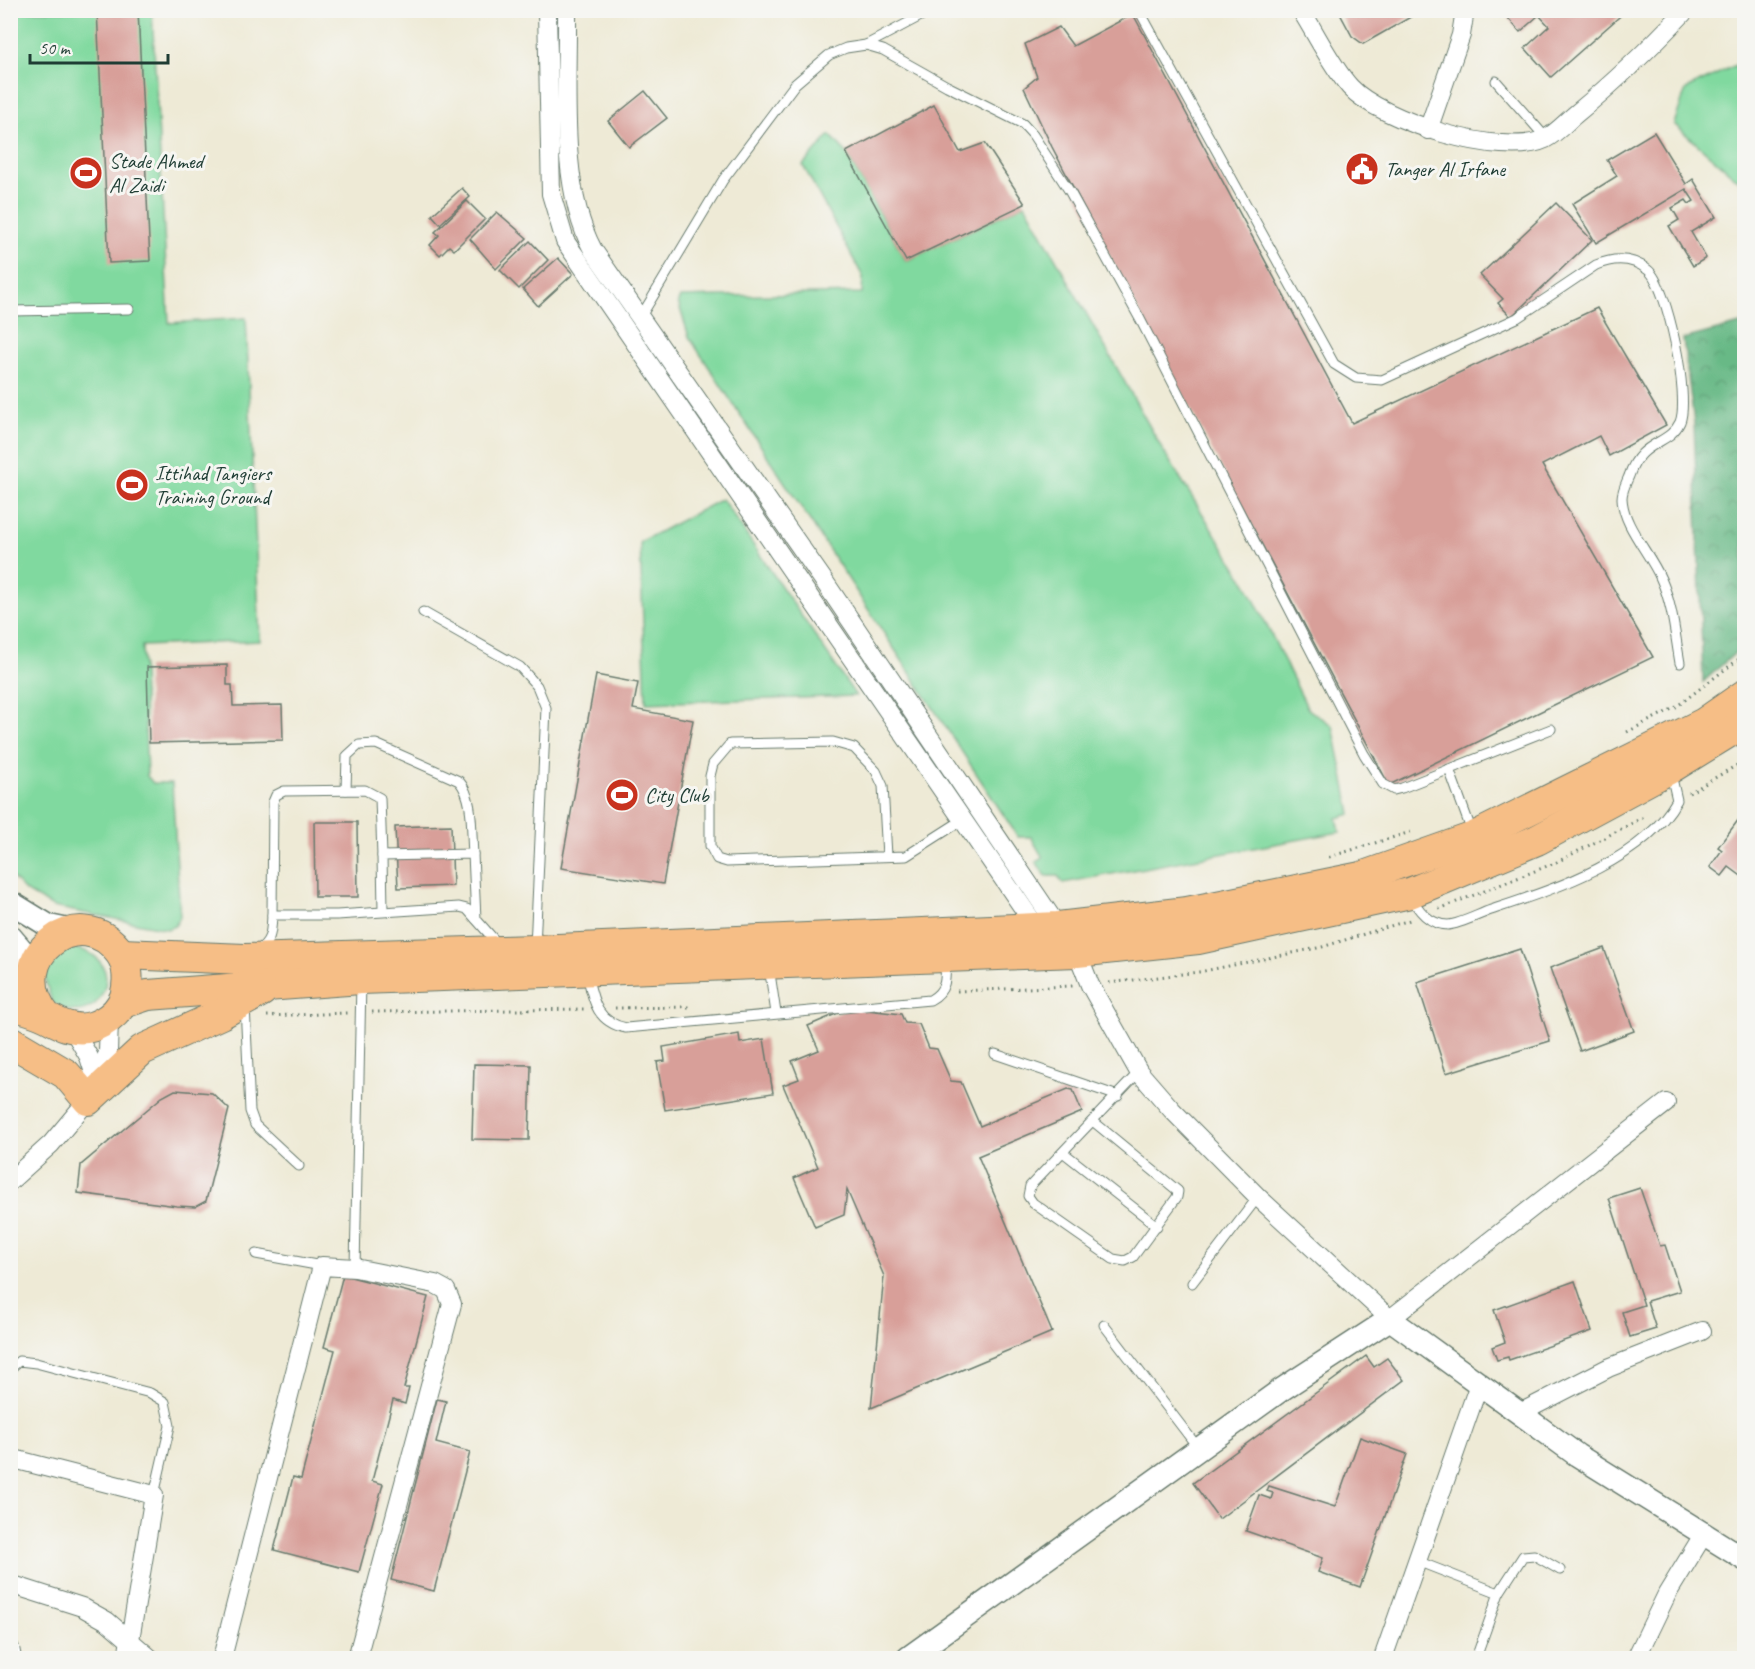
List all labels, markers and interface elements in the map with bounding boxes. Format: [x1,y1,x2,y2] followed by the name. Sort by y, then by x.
[30,27,168,65] scale bar
[39,37,72,59] text: 50 m
[109,148,207,198] place label: Stade Ahmed Al Zaidi
[1344,151,1380,187] public building icon: Tanger Al Irfane
[68,155,104,191] sports icon: Stade Ahmed Al Zaidi
[1385,156,1506,182] place label: Tanger Al Irfane
[155,460,273,510] place label: Ittihad Tangiers Training Ground
[114,467,150,503] sports icon: Ittihad Tangiers Training Ground
[604,777,640,813] sports icon: City Club
[645,782,710,808] place label: City Club

